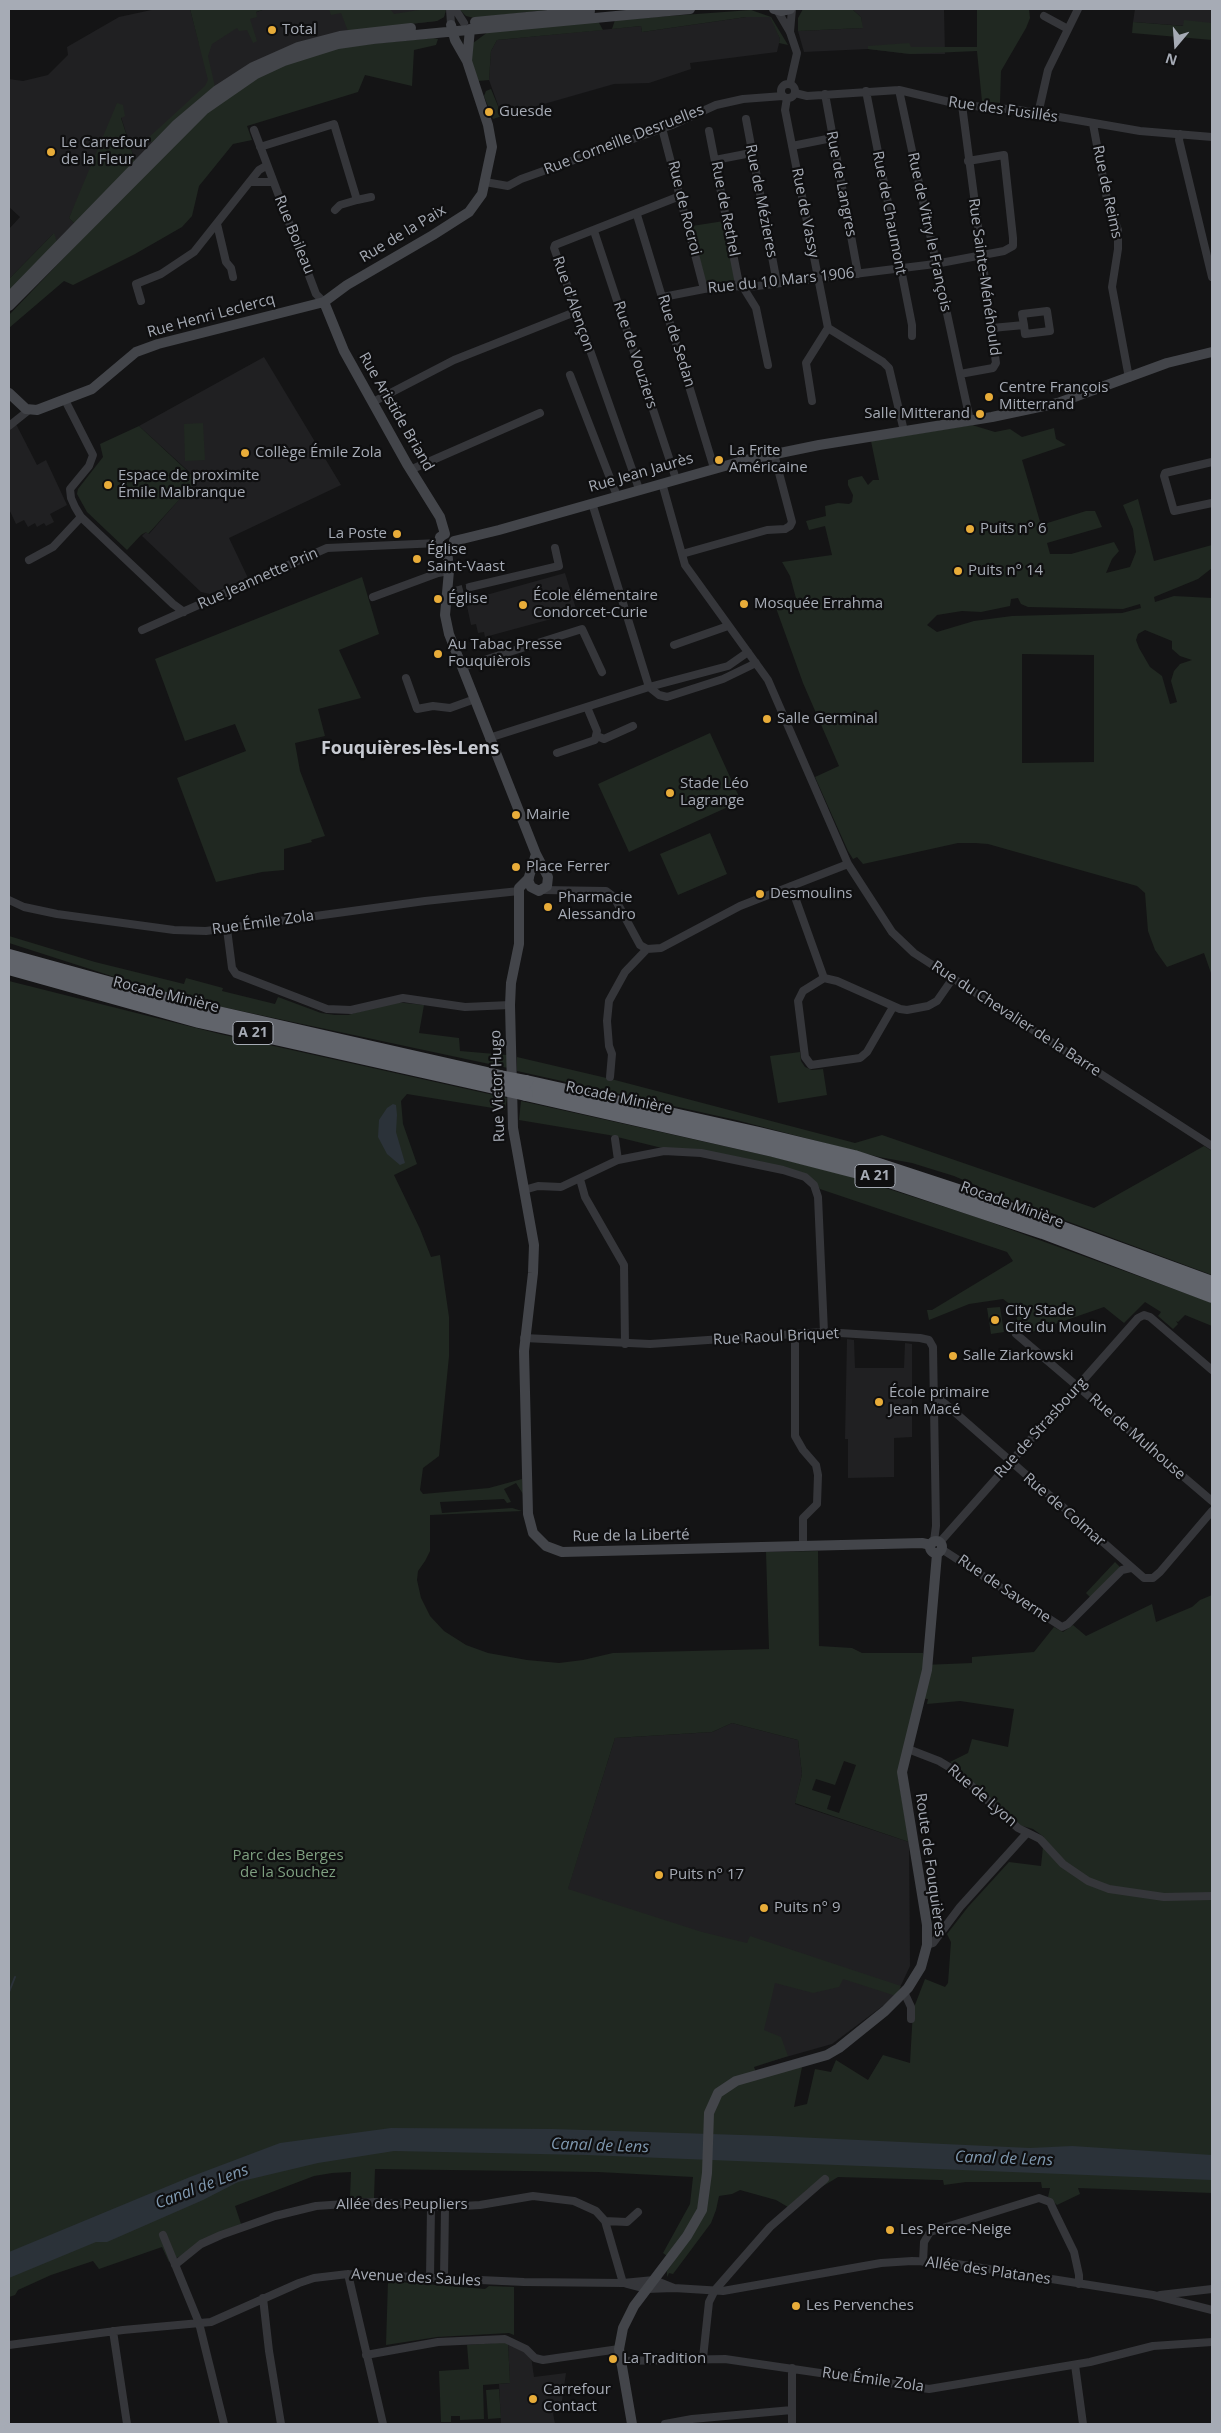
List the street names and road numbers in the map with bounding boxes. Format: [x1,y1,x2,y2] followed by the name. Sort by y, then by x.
[947,93,1059,127] street label: Rue des Fusillés
[541,101,707,179] street label: Rue Corneille Desruelles
[822,130,860,238] street label: Rue de Langres
[741,143,781,259] street label: Rue de Mézieres
[1088,144,1126,240] street label: Rue de Reims
[868,149,910,277] street label: Rue de Chaumont
[903,151,955,313] street label: Rue de Vitry le François
[664,159,704,257] street label: Rue de Rocroi
[707,160,743,258] street label: Rue de Rethel
[787,166,823,260] street label: Rue de Vassy
[270,193,318,277] street label: Rue Boileau
[964,197,1004,357] street label: Rue Sainte-Ménéhould
[357,201,449,267] street label: Rue de la Paix
[548,254,598,354] street label: Rue d'Alençon
[707,264,855,298] street label: Rue du 10 Mars 1906
[145,290,277,342] street label: Rue Henri Leclercq
[653,293,699,389] street label: Rue de Sedan
[609,299,661,411] street label: Rue de Vouziers
[355,349,437,475] street label: Rue Aristide Briand
[587,449,695,497] street label: Rue Jean Jaurès
[195,544,321,614] street label: Rue Jeannette Prin
[211,907,315,939] street label: Rue Émile Zola
[928,957,1104,1081] street label: Rue du Chevalier de la Barre
[111,973,221,1017] street label: Rocade Minière
[233,1021,273,1044] road number: A 21
[487,1029,509,1143] street label: Rue Victor Hugo
[564,1078,674,1118] street label: Rocade Minière
[855,1164,895,1188] road number: A 21
[958,1178,1066,1232] street label: Rocade Minière
[713,1325,839,1349] street label: Rue Raoul Briquet
[991,1374,1091,1482] street label: Rue de Strasbourg
[1085,1390,1189,1484] street label: Rue de Mulhouse
[1019,1469,1109,1551] street label: Rue de Colmar
[572,1526,690,1546] street label: Rue de la Liberté
[954,1551,1054,1627] street label: Rue de Saverne
[944,1761,1020,1831] street label: Rue de Lyon
[911,1792,949,1938] street label: Route de Fouquières
[336,2196,468,2214] street label: Allée des Peupliers
[924,2253,1052,2289] street label: Allée des Platanes
[351,2266,481,2290] street label: Avenue des Saules
[821,2364,925,2396] street label: Rue Émile Zola

